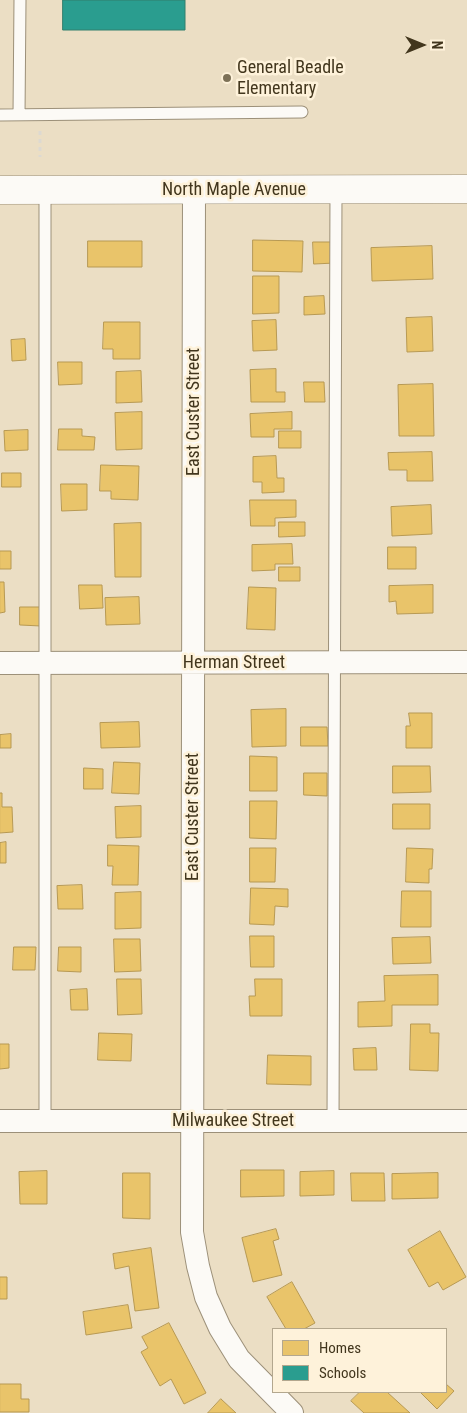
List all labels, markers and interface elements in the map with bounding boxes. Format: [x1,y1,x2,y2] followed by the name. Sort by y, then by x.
[397,20,447,70] north arrow
[429,41,445,49] text: N
[237,57,344,100] place label: General Beadle Elementary
[221,72,233,84] marker: General Beadle Elementary
[162,179,306,201] street label: North Maple Avenue
[183,348,205,476] street label: East Custer Street
[183,652,285,674] street label: Herman Street
[182,753,204,881] street label: East Custer Street
[172,1110,294,1132] street label: Milwaukee Street
[272,1328,447,1393] legend
[319,1339,361,1357] text: Homes
[319,1364,366,1382] text: Schools

